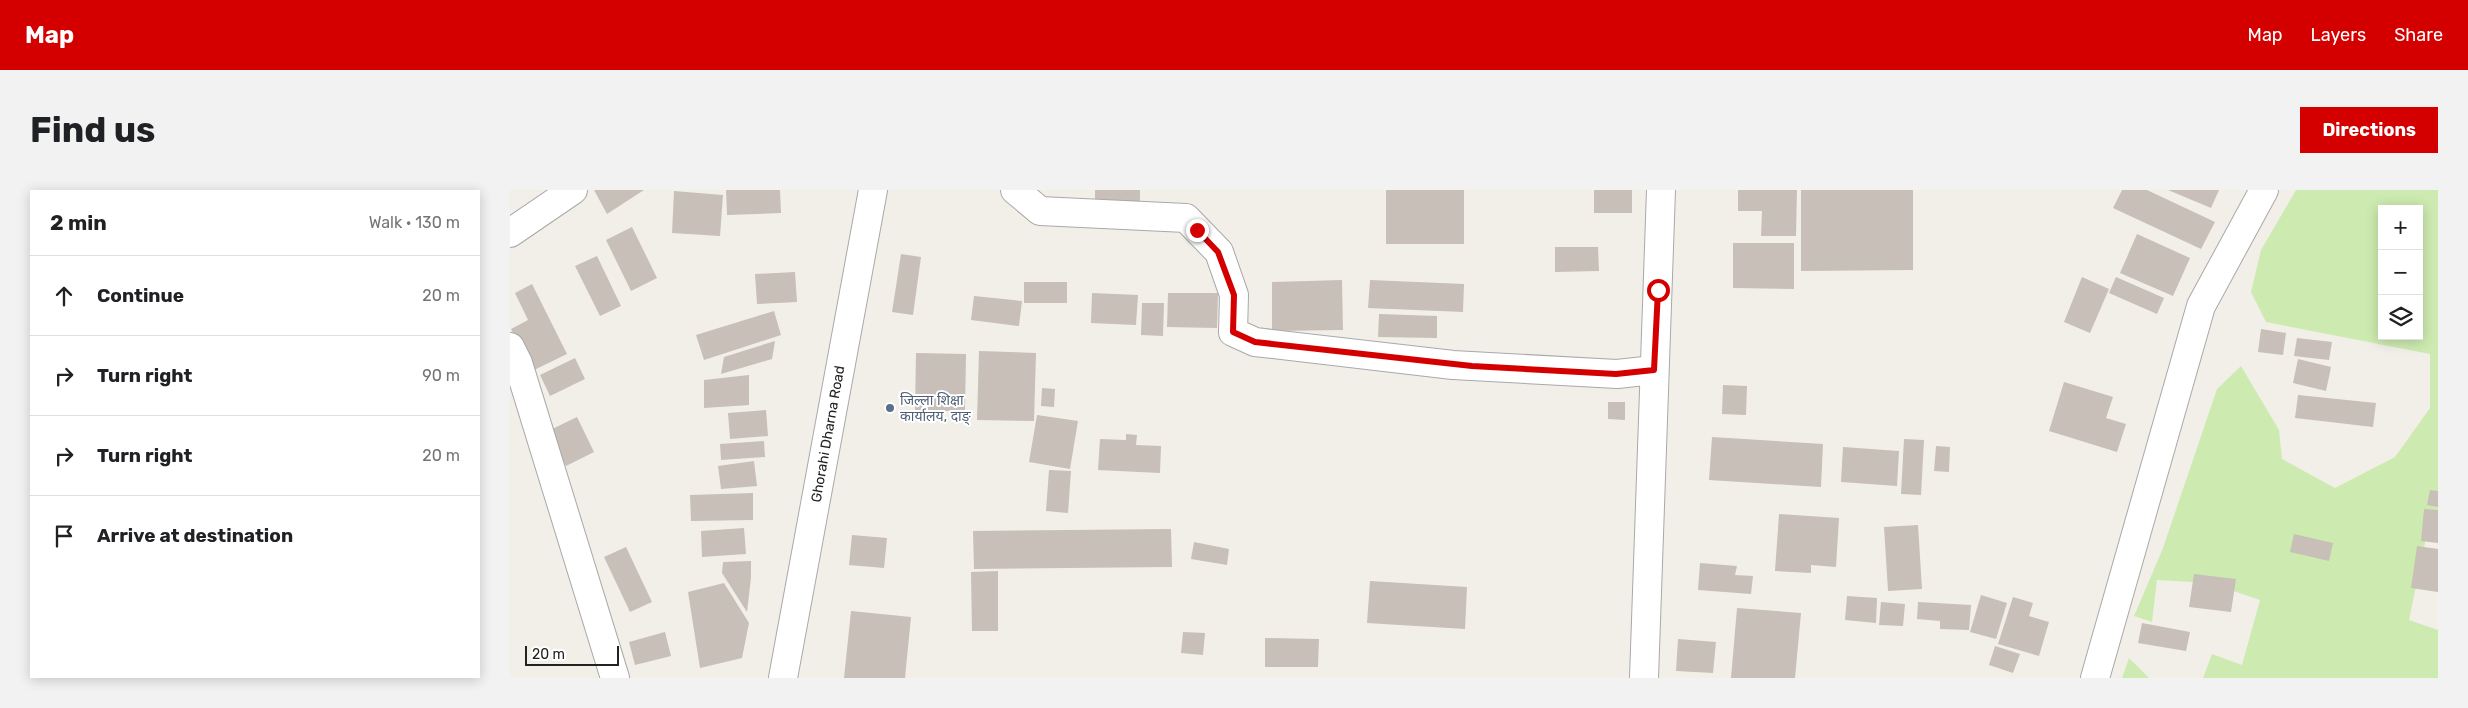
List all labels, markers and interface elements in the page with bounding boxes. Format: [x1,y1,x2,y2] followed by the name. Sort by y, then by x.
[25,21,74,49] text: Map
[2248,24,2283,46] text: Map
[2311,24,2366,46] text: Layers
[2394,24,2443,46] text: Share
[2300,107,2438,153] button: Directions
[30,109,155,151] text: Find us
[2378,205,2423,340] map controls
[2378,205,2423,250] button: +
[50,210,107,235] text: 2 min
[369,213,460,232] text: Walk · 130 m
[1186,219,1209,242] route end
[2378,250,2423,295] button: −
[1647,279,1670,302] route start
[50,282,78,310] icon: ahead
[97,284,184,307] text: Continue
[422,286,460,305] text: 20 m
[2378,295,2423,340] button: layers
[50,362,78,390] icon: right
[97,364,192,387] text: Turn right
[808,364,848,504] street label: Ghorahi Dharna Road
[422,366,460,385] text: 90 m
[900,392,972,426] place label: जिल्ला शिक्षा कार्यालय, दाङ्
[884,402,896,414] marker: जिल्ला शिक्षा कार्यालय, दाङ्
[50,442,78,470] icon: right
[97,444,192,467] text: Turn right
[422,446,460,465] text: 20 m
[50,522,78,550] icon: arrive
[97,524,293,547] text: Arrive at destination
[525,643,619,666] scale bar
[532,646,565,663] text: 20 m

